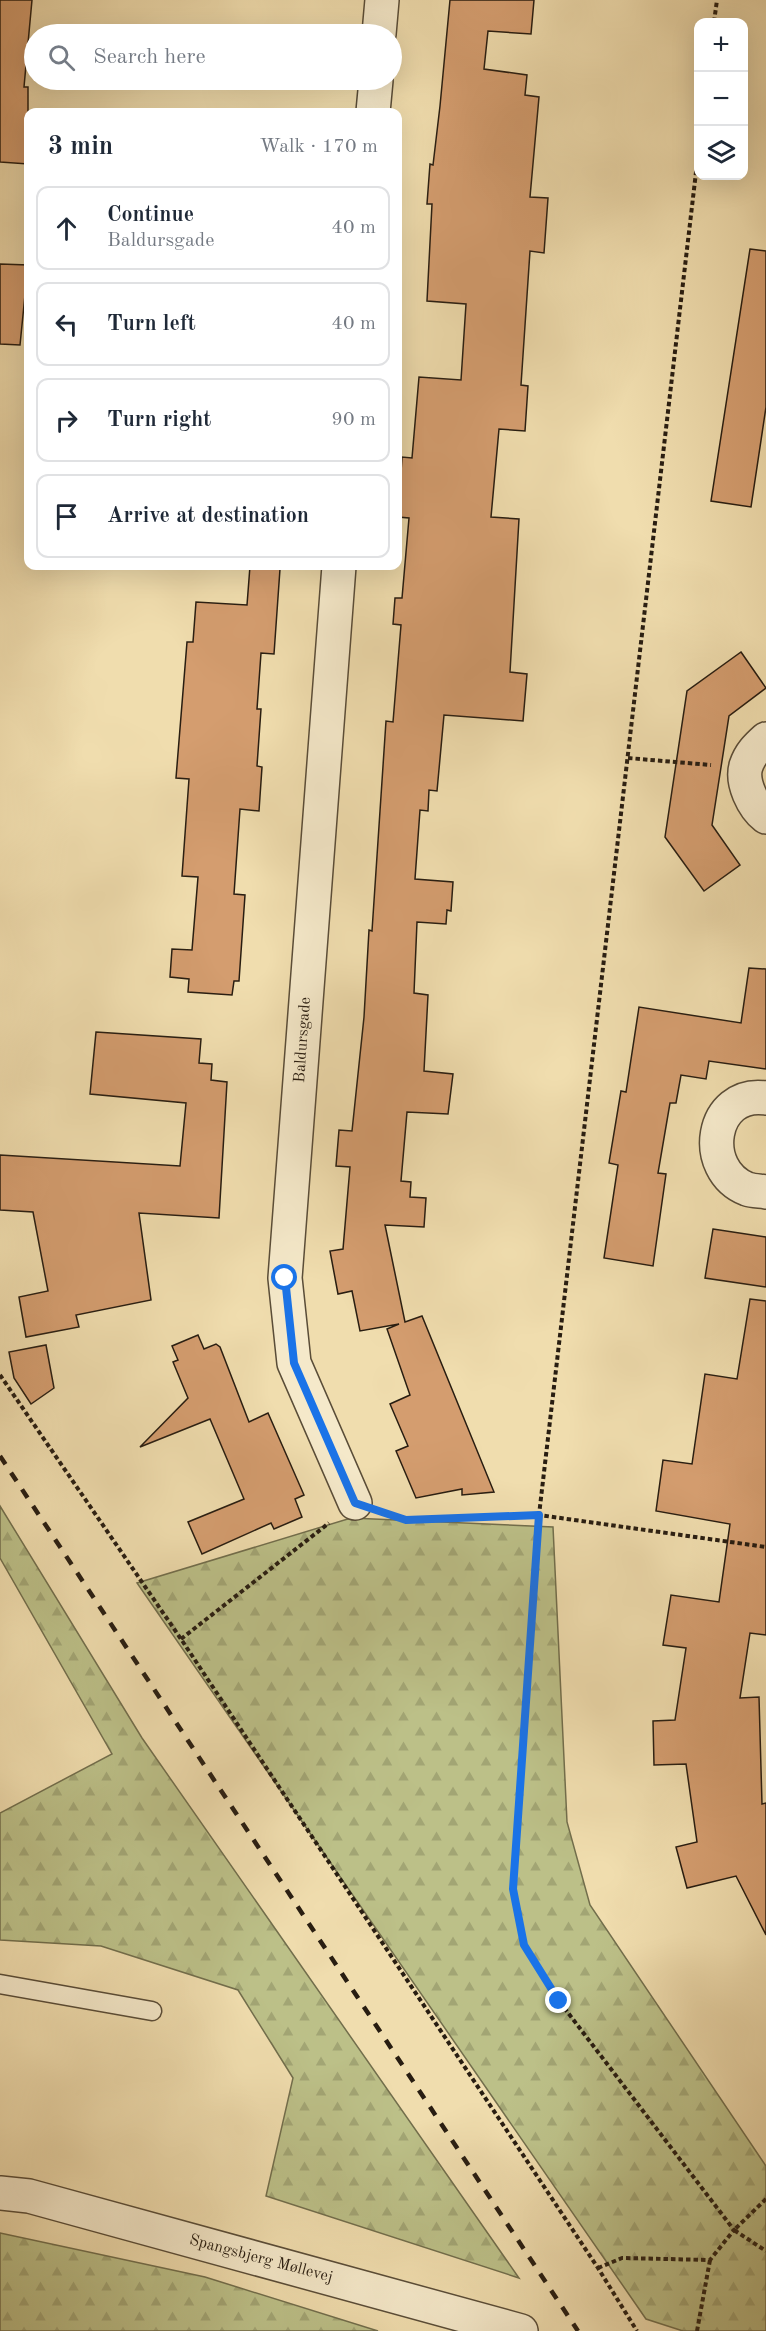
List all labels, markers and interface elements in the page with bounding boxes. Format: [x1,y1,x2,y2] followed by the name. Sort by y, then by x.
[694,18,748,180] map controls
[694,18,748,72] button: +
[24,24,402,90] search box
[45,41,78,74] icon: search
[93,46,206,68] text: Search here
[694,72,748,126] button: −
[694,126,748,180] button: layers
[48,134,113,160] text: 3 min
[259,137,378,157] text: Walk · 170 m
[107,204,194,226] text: Continue
[50,212,83,245] icon: ahead
[331,218,376,238] text: 40 m
[107,231,214,251] text: Baldursgade
[50,308,83,341] icon: left
[107,313,196,335] text: Turn left
[331,314,376,334] text: 40 m
[50,404,83,437] icon: right
[107,409,211,431] text: Turn right
[331,410,376,430] text: 90 m
[50,500,83,533] icon: arrive
[107,505,309,527] text: Arrive at destination
[292,997,314,1083] street label: Baldursgade
[271,1264,297,1290] route start
[545,1987,571,2013] route end
[187,2232,335,2286] street label: Spangsbjerg Møllevej

